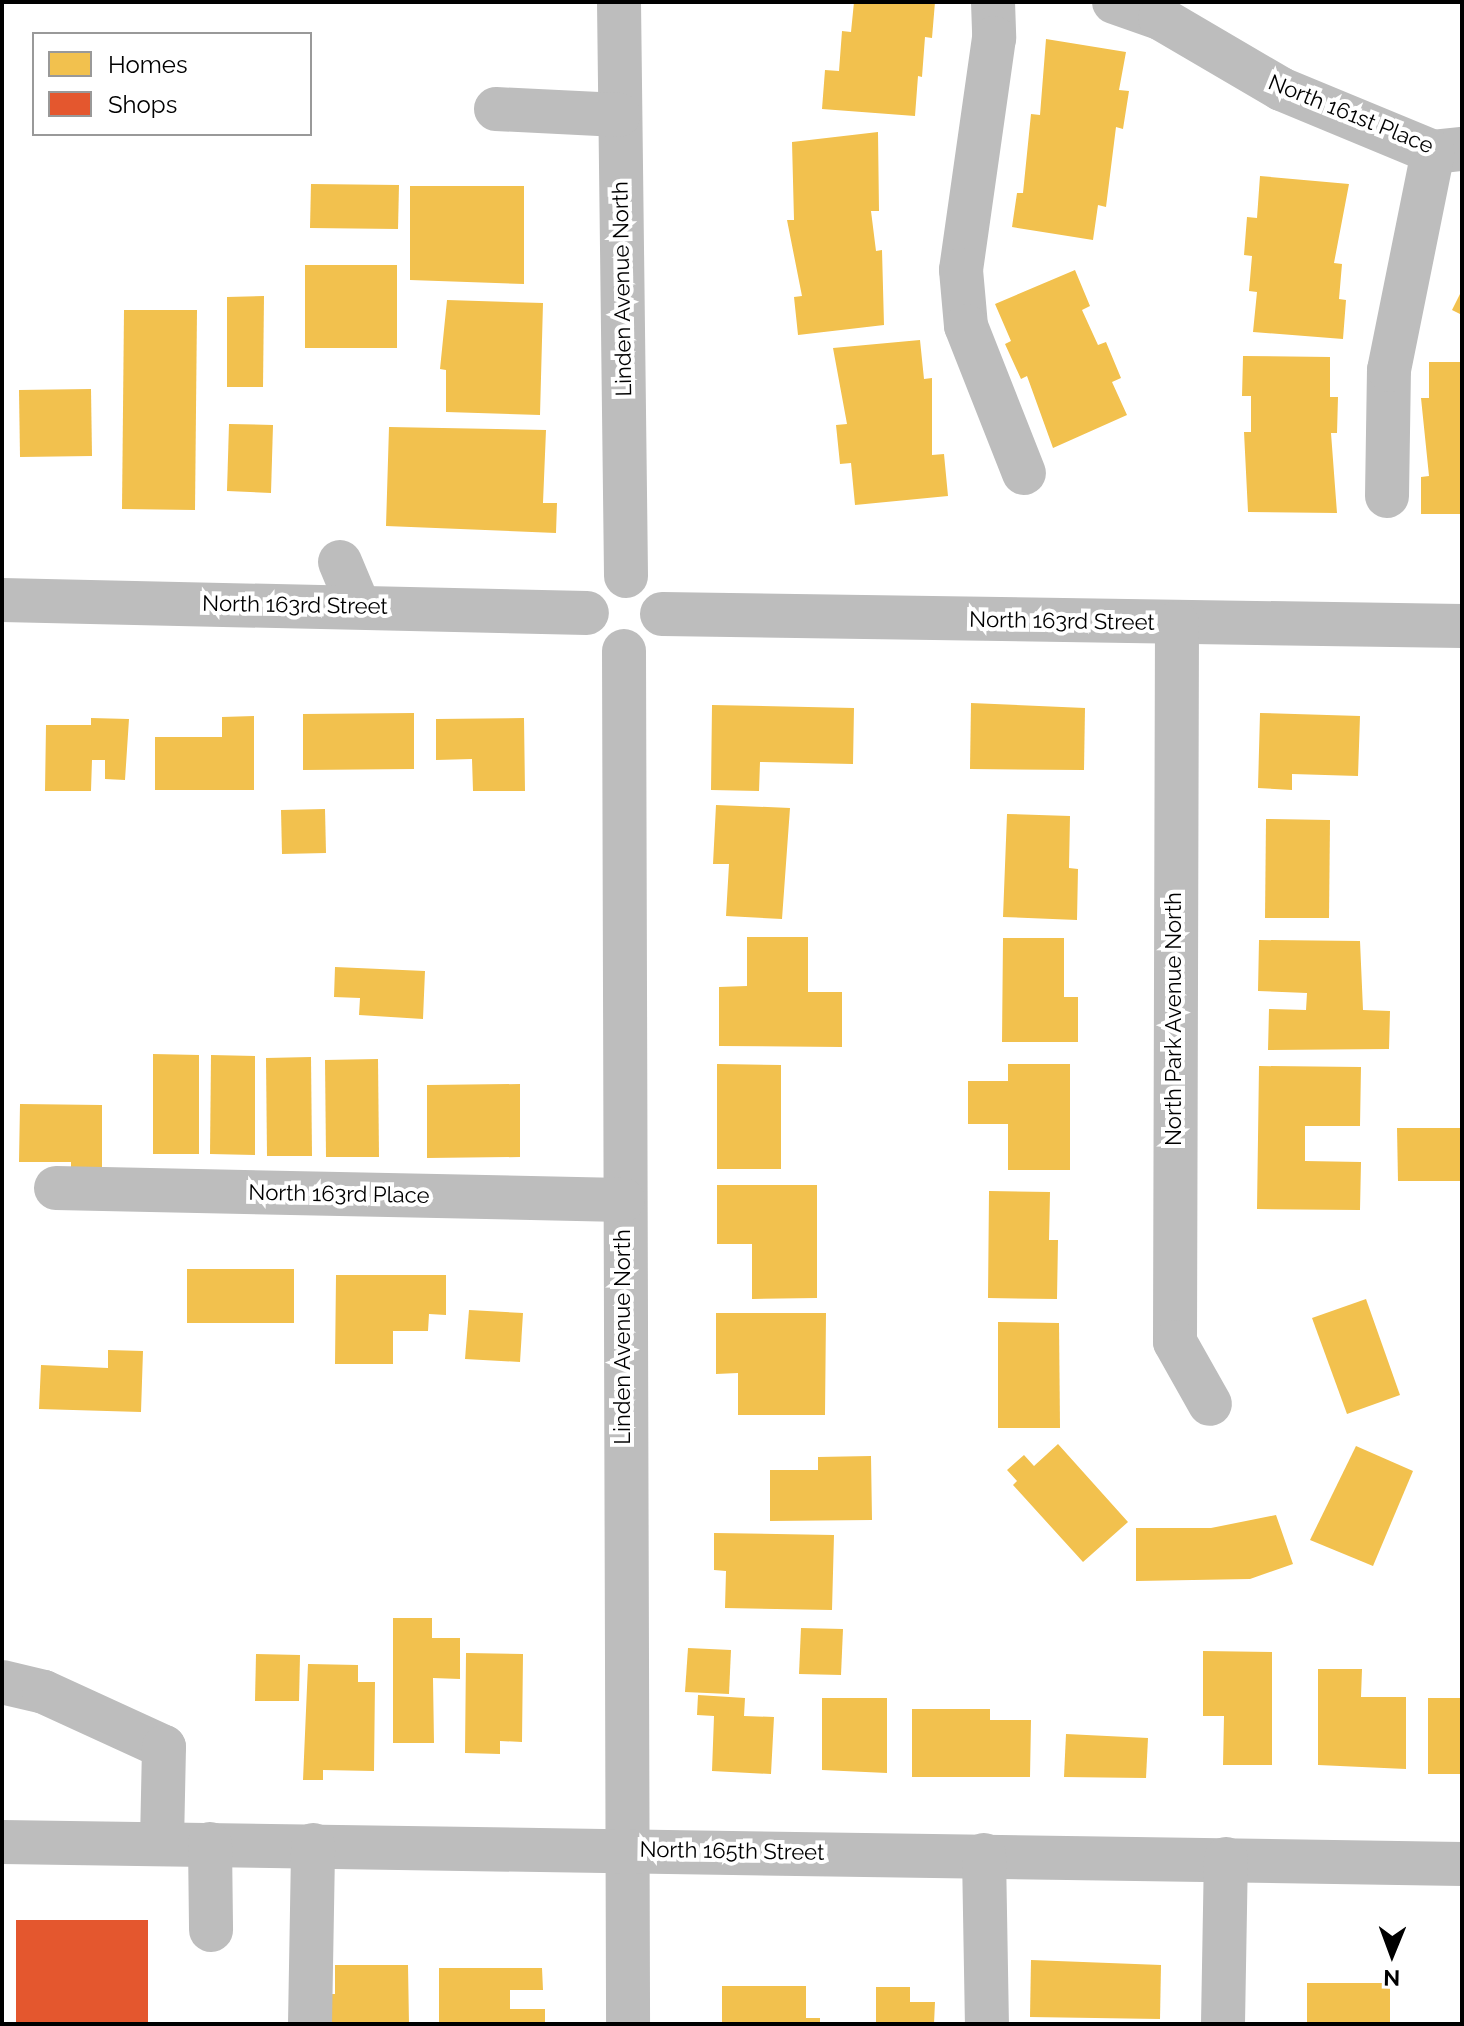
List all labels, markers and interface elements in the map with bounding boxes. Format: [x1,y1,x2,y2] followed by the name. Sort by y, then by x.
[32,32,312,136] legend
[108,50,188,79] text: Homes
[1265,69,1437,159] street label: North 161st Place
[108,90,177,119] text: Shops
[607,181,637,397] street label: Linden Avenue North
[202,590,388,620] street label: North 163rd Street
[969,606,1155,636] street label: North 163rd Street
[1161,892,1187,1146] street label: North Park Avenue North
[248,1179,430,1209] street label: North 163rd Place
[610,1229,636,1445] street label: Linden Avenue North
[639,1836,825,1866] street label: North 165th Street
[1352,1914,1432,1994] north arrow
[1383,1965,1400,1991] text: N

